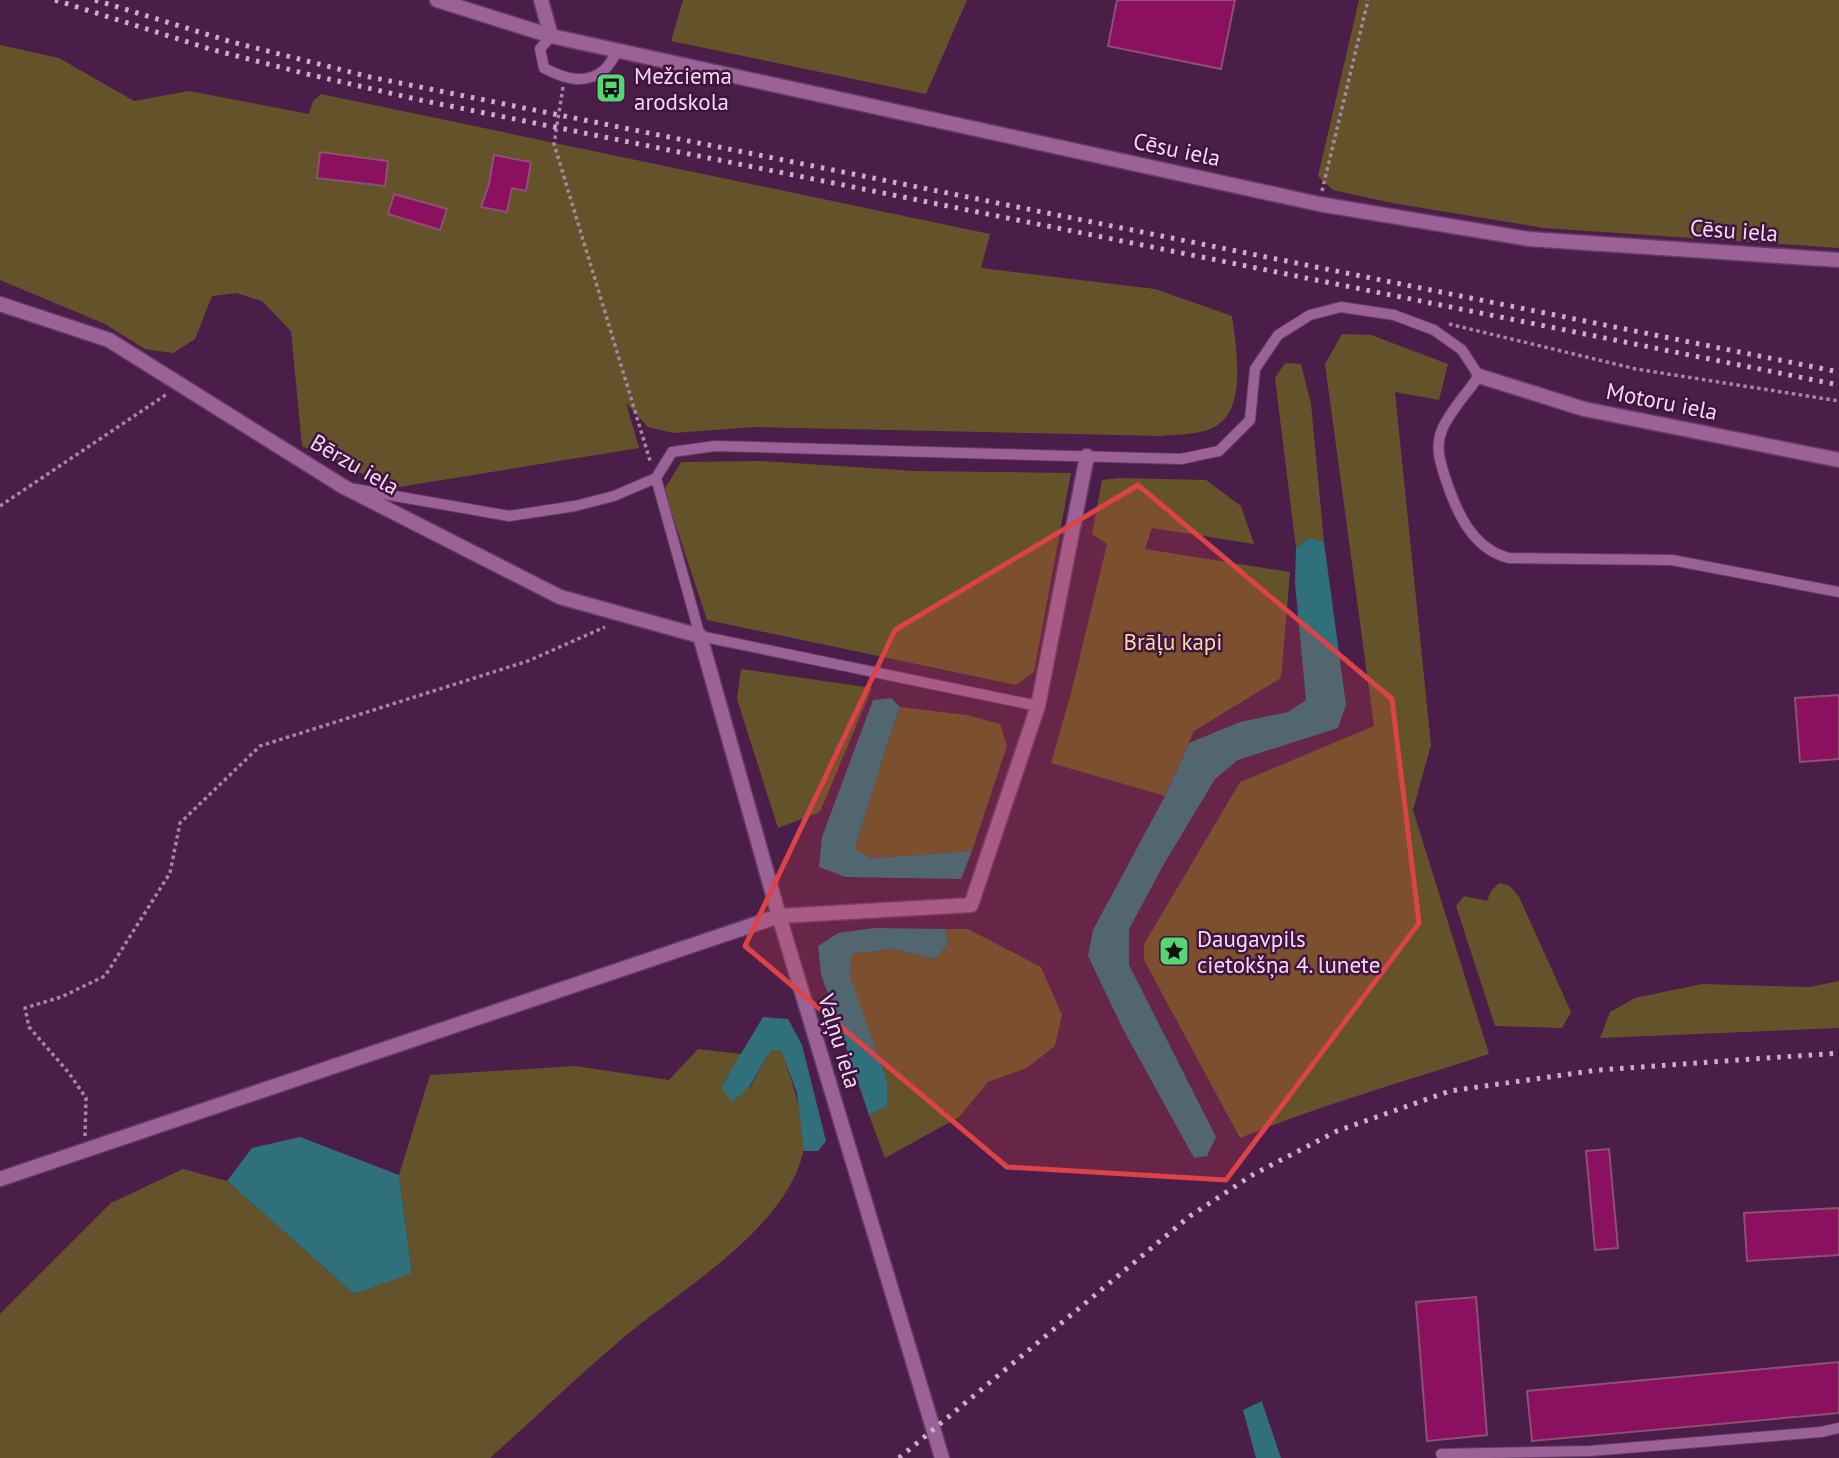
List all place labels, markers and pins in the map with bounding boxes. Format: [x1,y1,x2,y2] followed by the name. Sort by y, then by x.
[634,61,732,116] place label: Mežciema arodskola
[594,71,628,105] bus stop icon: Mežciema arodskola
[1197,924,1380,979] place label: Daugavpils cietokšņa 4. lunete
[1157,934,1191,968] place icon: Daugavpils cietokšņa 4. lunete

